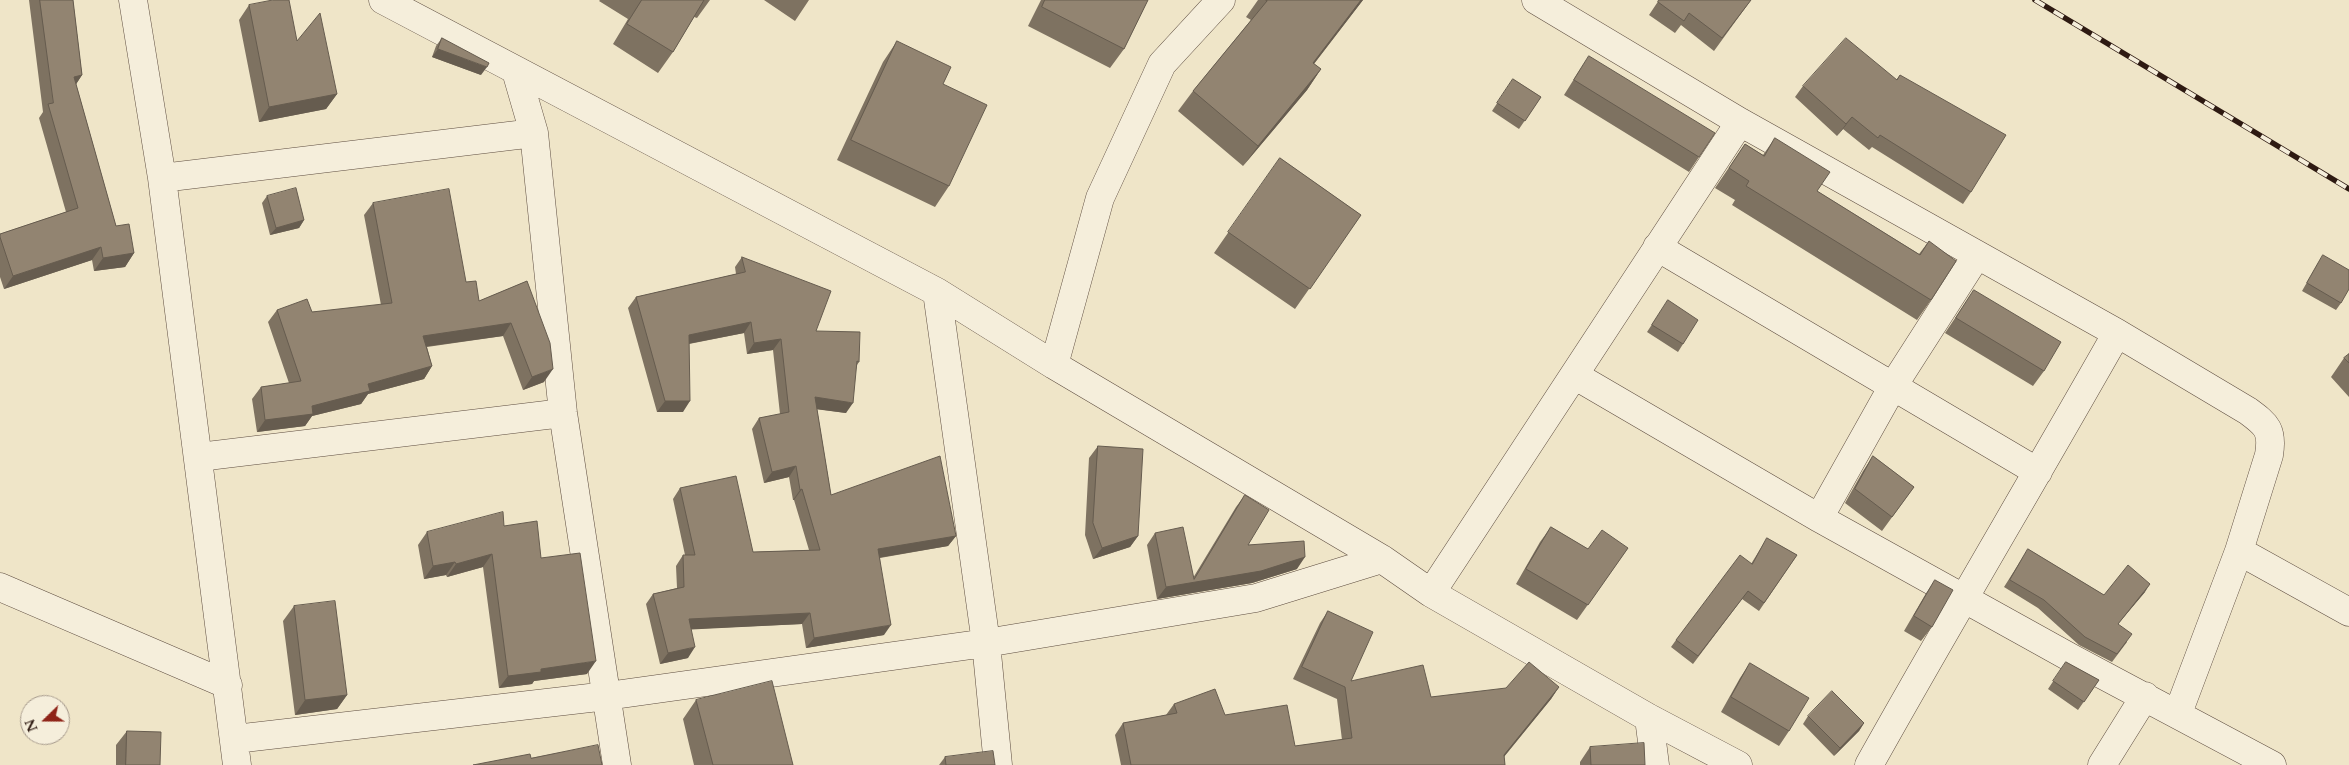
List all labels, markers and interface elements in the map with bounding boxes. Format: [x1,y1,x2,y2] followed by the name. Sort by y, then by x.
[20,695,70,745] north arrow
[20,716,43,735] text: N

